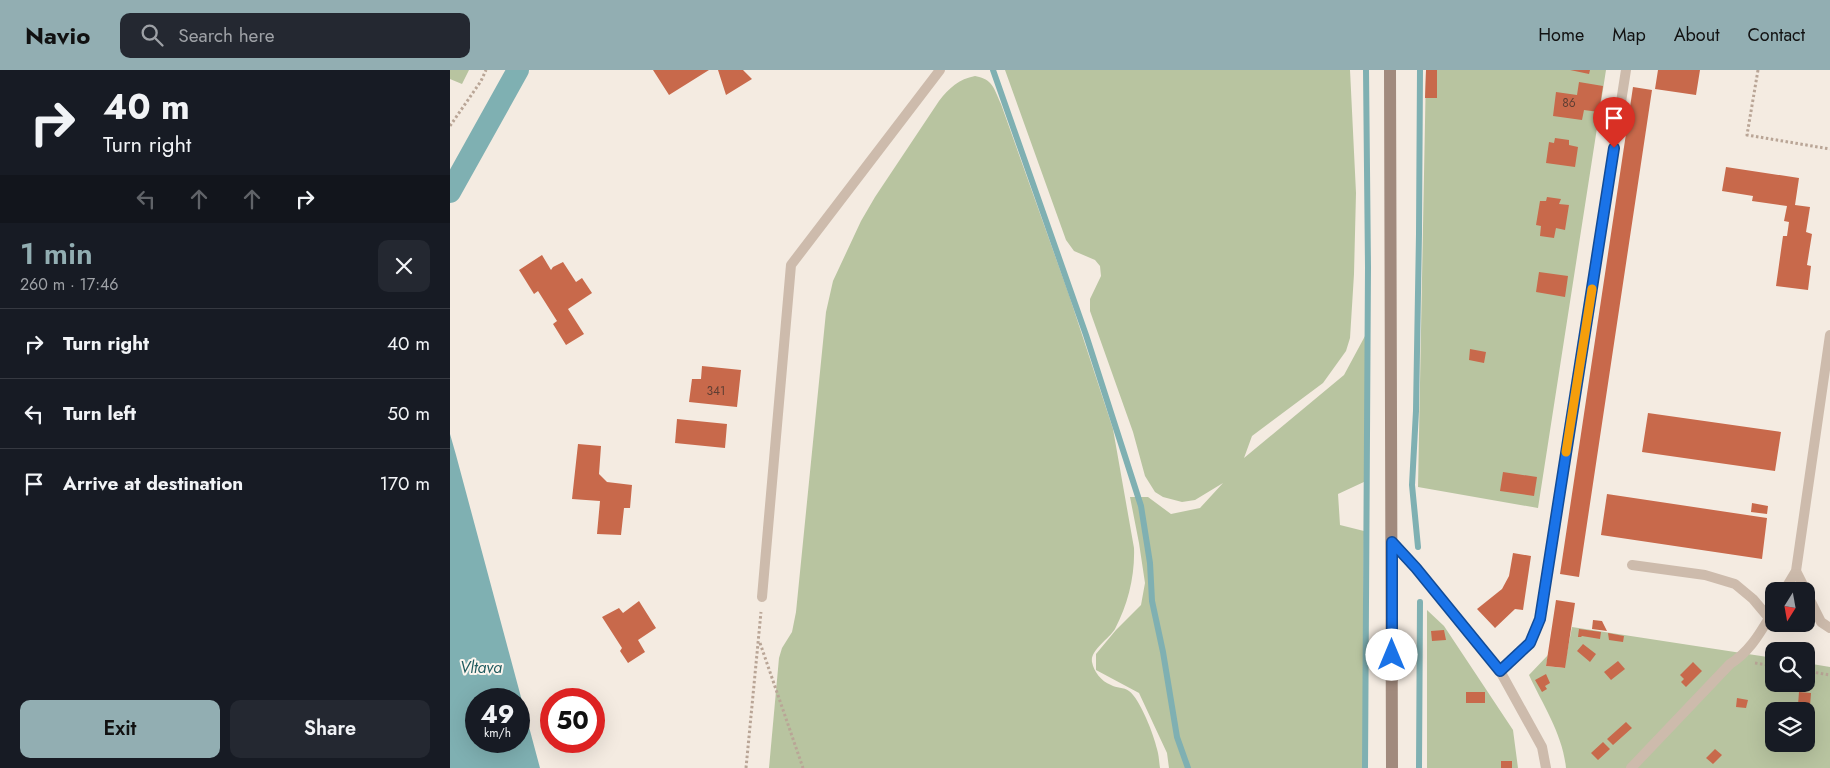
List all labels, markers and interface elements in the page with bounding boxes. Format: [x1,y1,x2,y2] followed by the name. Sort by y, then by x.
[120,13,470,58] search box
[25,18,90,53] text: Navio
[138,21,166,49] icon: search
[178,22,274,49] text: Search here
[1538,22,1584,48] text: Home
[1612,22,1646,48] text: Map
[1674,22,1719,48] text: About
[1747,22,1805,48] text: Contact
[103,82,190,132] text: 40 m
[20,90,85,155] icon: right
[1562,94,1576,112] house number: 86
[1593,97,1635,148] pin
[1600,104,1628,132] icon: arrive
[103,128,191,160] text: Turn right
[132,185,160,213] icon: left
[185,185,213,213] icon: ahead
[238,185,266,213] icon: ahead
[291,185,319,213] icon: right
[20,232,93,275] text: 1 min
[378,240,430,292] button: close
[20,273,119,296] text: 260 m · 17:46
[20,330,48,358] icon: right
[63,330,149,357] text: Turn right
[387,330,430,357] text: 40 m
[707,382,725,400] house number: 341
[20,400,48,428] icon: left
[63,400,136,427] text: Turn left
[387,400,430,427] text: 50 m
[20,470,48,498] icon: arrive
[63,470,243,497] text: Arrive at destination
[380,470,430,497] text: 170 m
[1765,582,1815,632] north arrow
[1765,582,1815,752] map controls
[1365,628,1417,680] position arrow
[1765,642,1815,692] button: search
[460,656,502,679] water label: Vltava
[540,688,605,753] speed limit sign: 50
[480,696,515,732] text: 49
[20,700,220,758] button: Exit
[230,700,430,758] button: Share
[1765,702,1815,752] button: layers
[484,724,511,742] text: km/h

